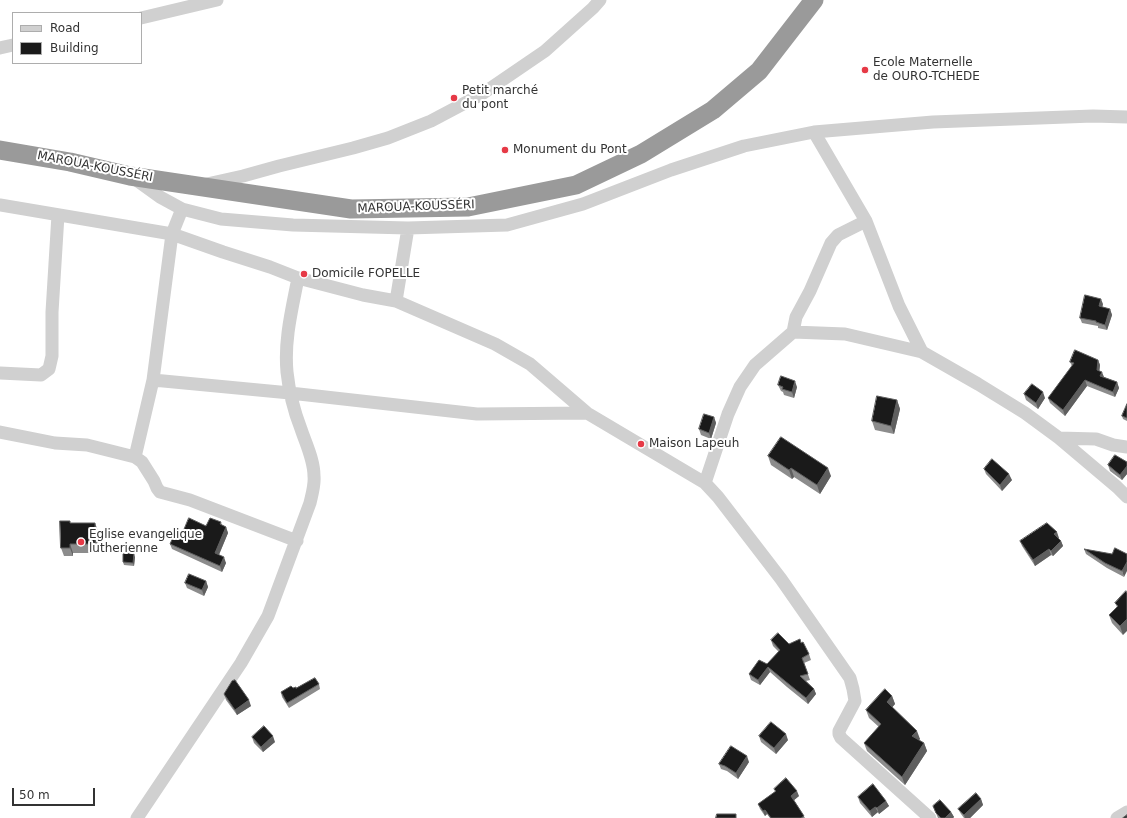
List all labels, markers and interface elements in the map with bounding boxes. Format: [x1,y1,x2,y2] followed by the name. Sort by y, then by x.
[12,12,142,64] legend
[50,21,80,35] text: Road
[50,41,99,55] text: Building
[873,56,980,84] place label: Ecole Maternelle de OURO-TCHEDE
[860,65,870,75] marker: Ecole Maternelle de OURO-TCHEDE
[462,84,538,112] place label: Petit marché du pont
[449,93,459,103] marker: Petit marché du pont
[513,143,627,157] place label: Monument du Pont
[500,145,510,155] marker: Monument du Pont
[36,149,154,185] street label: MAROUA-KOUSSÉRI
[357,198,475,216] street label: MAROUA-KOUSSÉRI
[312,267,420,281] place label: Domicile FOPELLE
[299,269,309,279] marker: Domicile FOPELLE
[649,437,739,451] place label: Maison Lapeuh
[636,439,646,449] marker: Maison Lapeuh
[89,528,202,556] place label: Eglise evangelique lutherienne
[76,537,86,547] marker: Eglise evangelique lutherienne
[14,780,97,806] scale bar
[19,788,50,802] text: 50 m

